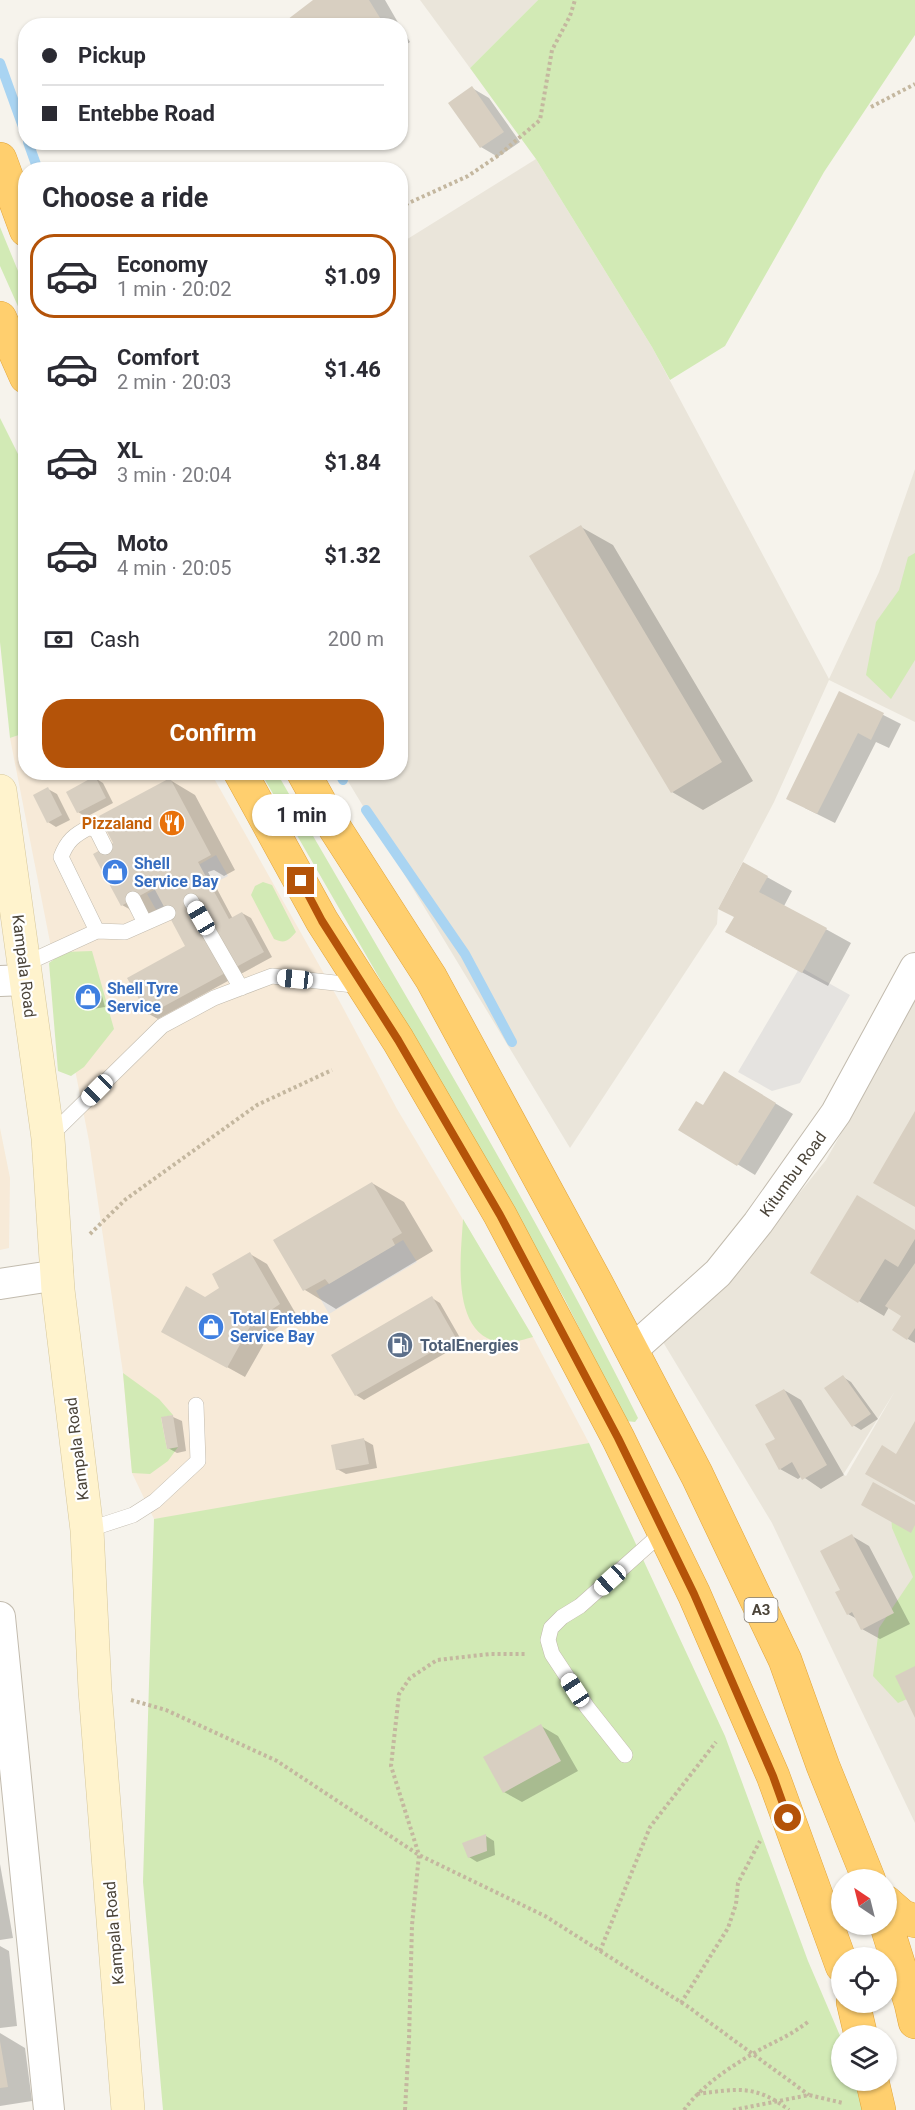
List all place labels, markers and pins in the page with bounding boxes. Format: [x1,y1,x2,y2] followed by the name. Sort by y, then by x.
[157,808,187,838] restaurant icon: Pizzaland
[82,814,152,833] place label: Pizzaland
[134,854,219,891] place label: Shell Service Bay
[100,857,130,887] shop icon: Shell Service Bay
[107,979,179,1016] place label: Shell Tyre Service
[73,982,103,1012] shop icon: Shell Tyre Service
[230,1309,329,1346] place label: Total Entebbe Service Bay
[196,1312,226,1342] shop icon: Total Entebbe Service Bay
[385,1330,415,1360] fuel station icon: TotalEnergies
[420,1336,518,1355] place label: TotalEnergies

